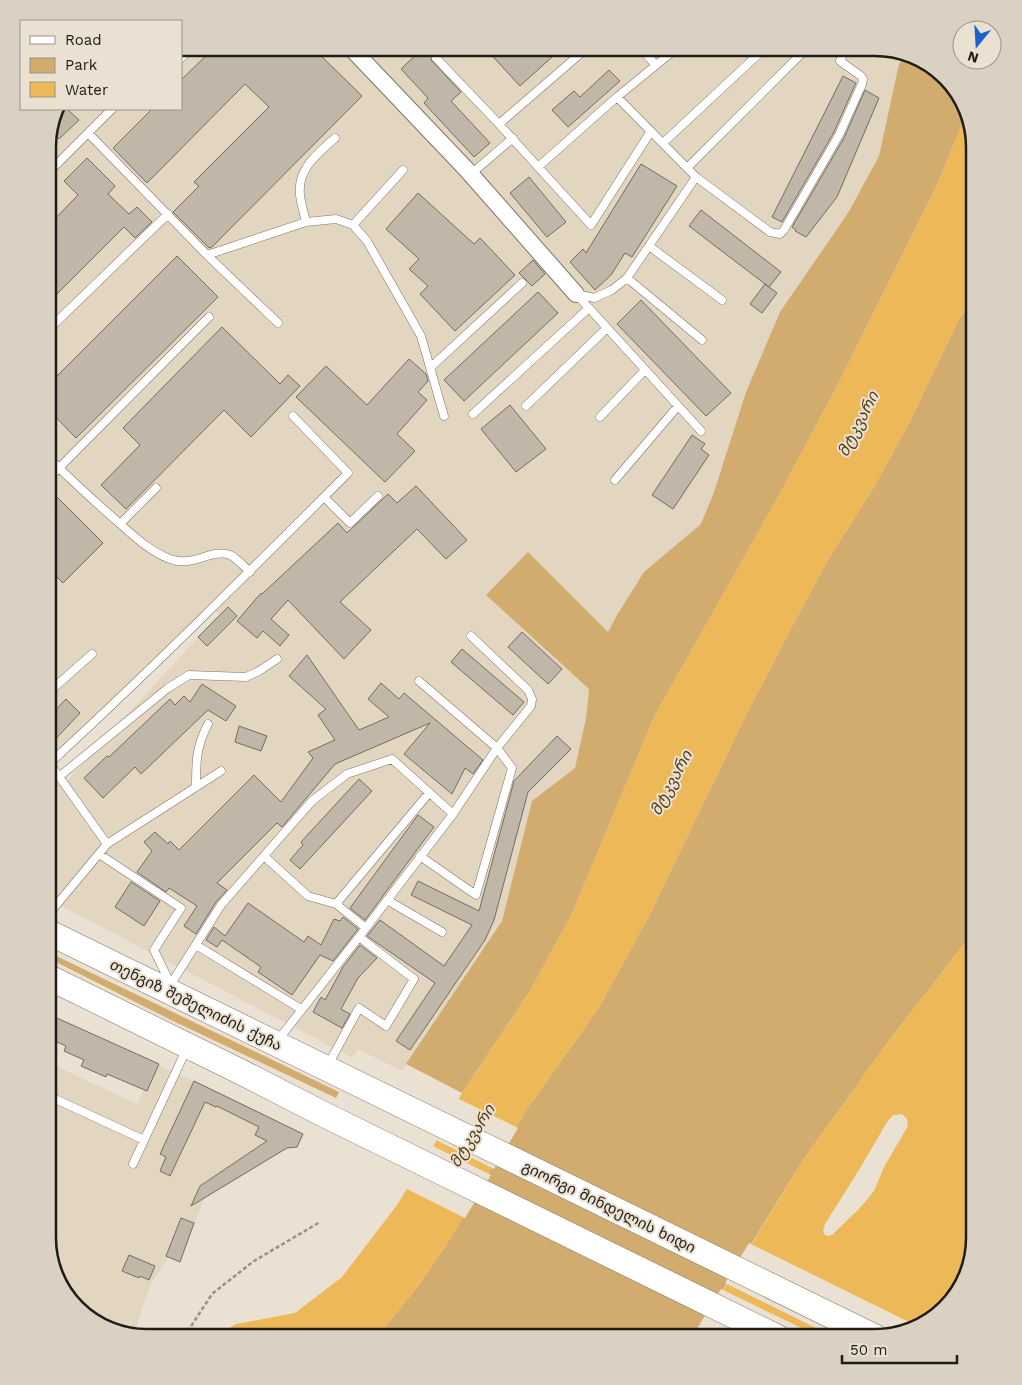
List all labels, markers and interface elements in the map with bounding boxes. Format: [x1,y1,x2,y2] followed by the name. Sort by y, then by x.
[20,20,182,110] legend
[952,20,1002,70] north arrow
[65,31,102,49] text: Road
[966,48,980,67] text: N
[65,56,98,74] text: Park
[65,81,108,99] text: Water
[834,387,883,460] water label: მტკვარი
[646,747,696,819] water label: მტკვარი
[107,955,285,1055] street label: თენგიზ შეშელიძის ქუჩა
[445,1100,499,1171] water label: მტკვარი
[519,1157,699,1257] street label: გიორგი მინდელის ხიდი
[842,1332,957,1364] scale bar
[850,1341,887,1359] text: 50 m

